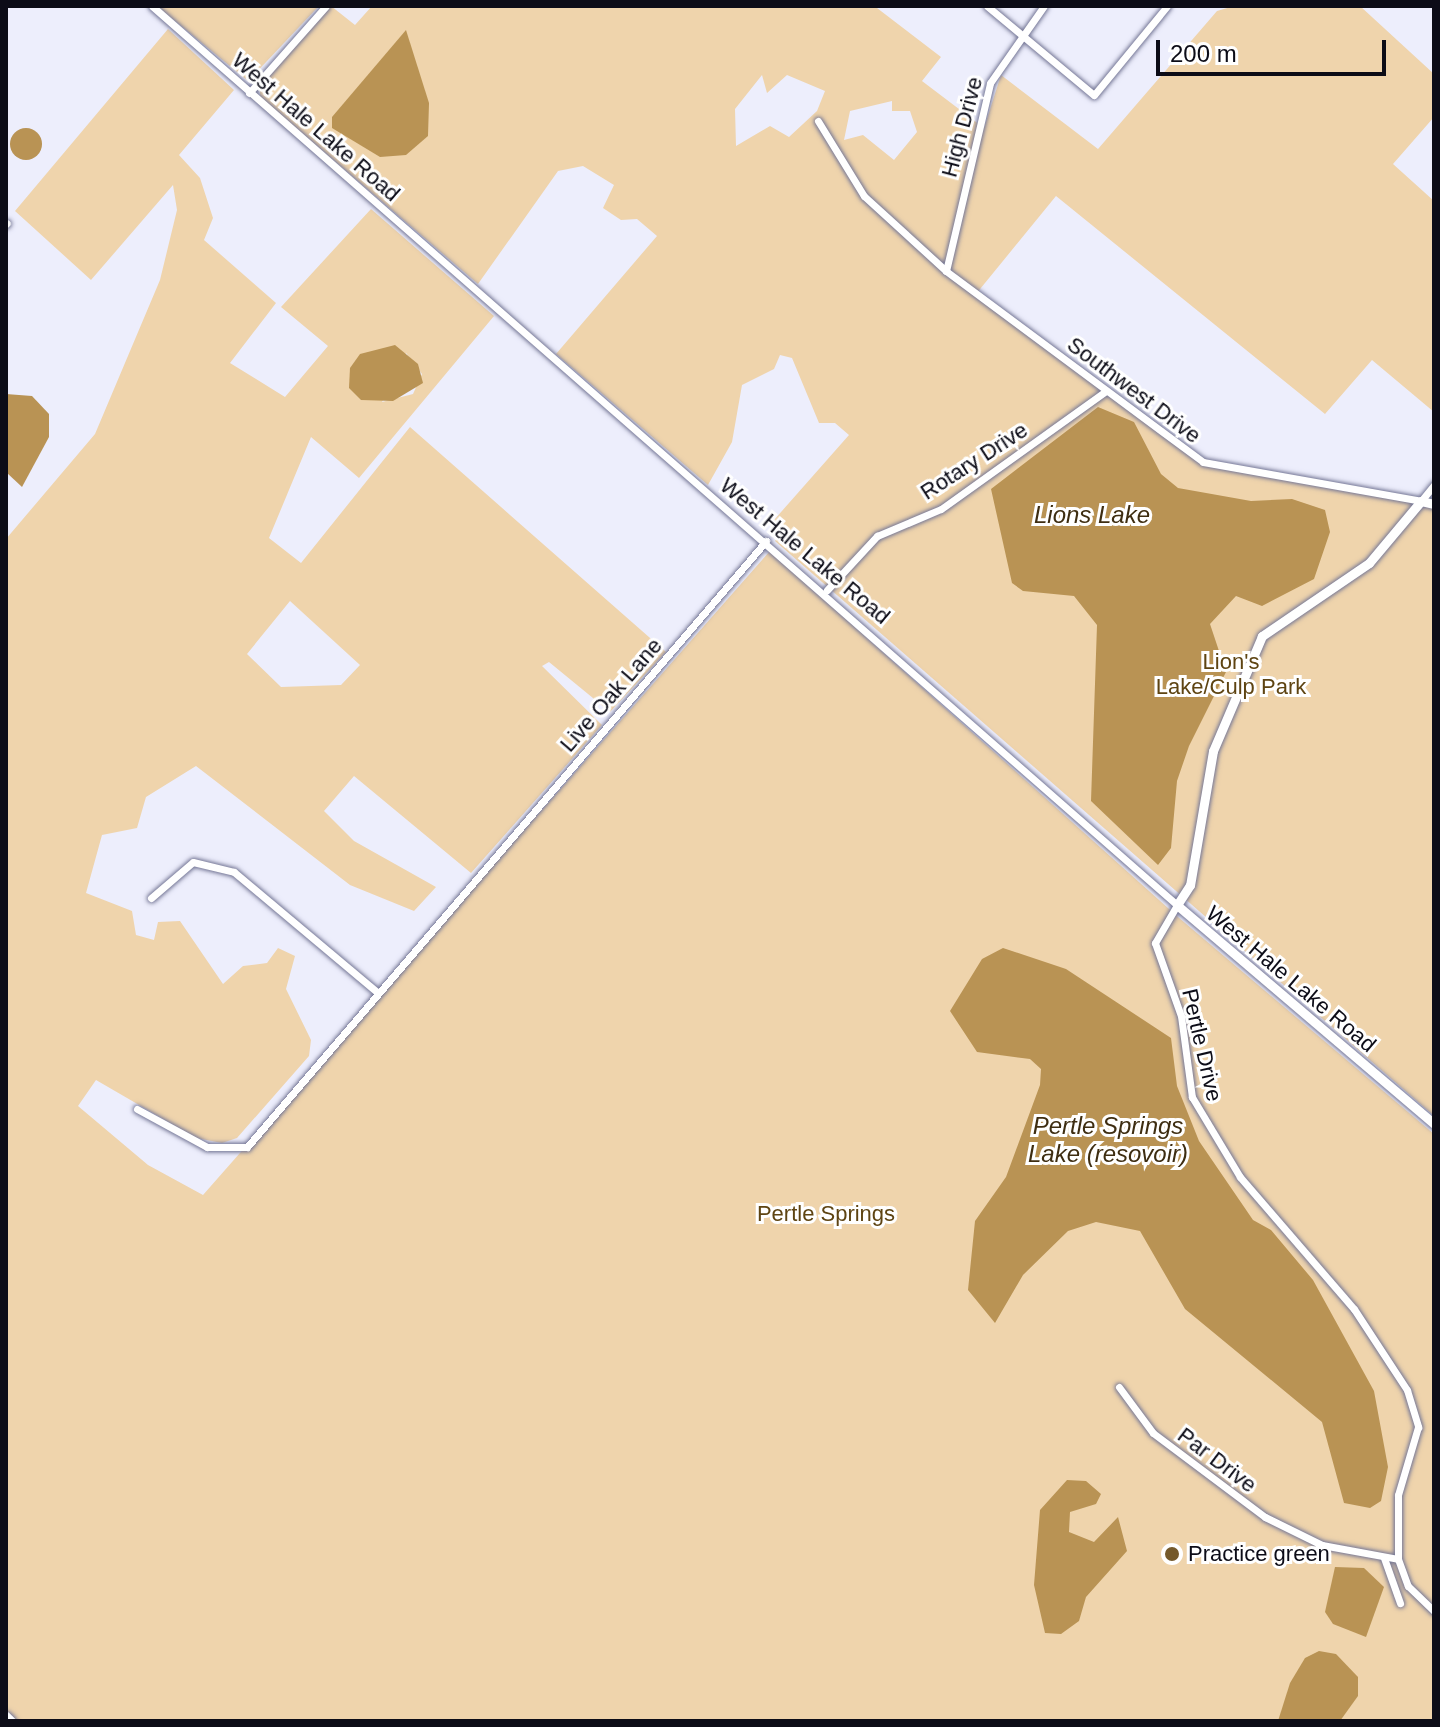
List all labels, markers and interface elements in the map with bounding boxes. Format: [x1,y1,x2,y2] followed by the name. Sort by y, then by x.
[1160,24,1390,74] scale bar
[1170,40,1237,67] text: 200 m
[227,47,405,207] street label: West Hale Lake Road
[936,74,988,180] street label: High Drive
[1062,331,1206,449] street label: Southwest Drive
[916,417,1032,505] street label: Rotary Drive
[715,472,895,630] street label: West Hale Lake Road
[1034,501,1150,529] water label: Lions Lake
[554,633,668,757] street label: Live Oak Lane
[1156,648,1306,700] park label: Lion's Lake/Culp Park
[1201,900,1381,1058] street label: West Hale Lake Road
[1176,986,1228,1104] street label: Pertle Drive
[1028,1112,1188,1168] water label: Pertle Springs Lake (resovoir)
[757,1201,895,1227] park label: Pertle Springs
[1172,1422,1262,1498] street label: Par Drive
[1188,1541,1330,1567] place label: Practice green
[1163,1545,1181,1563] marker: Practice green

